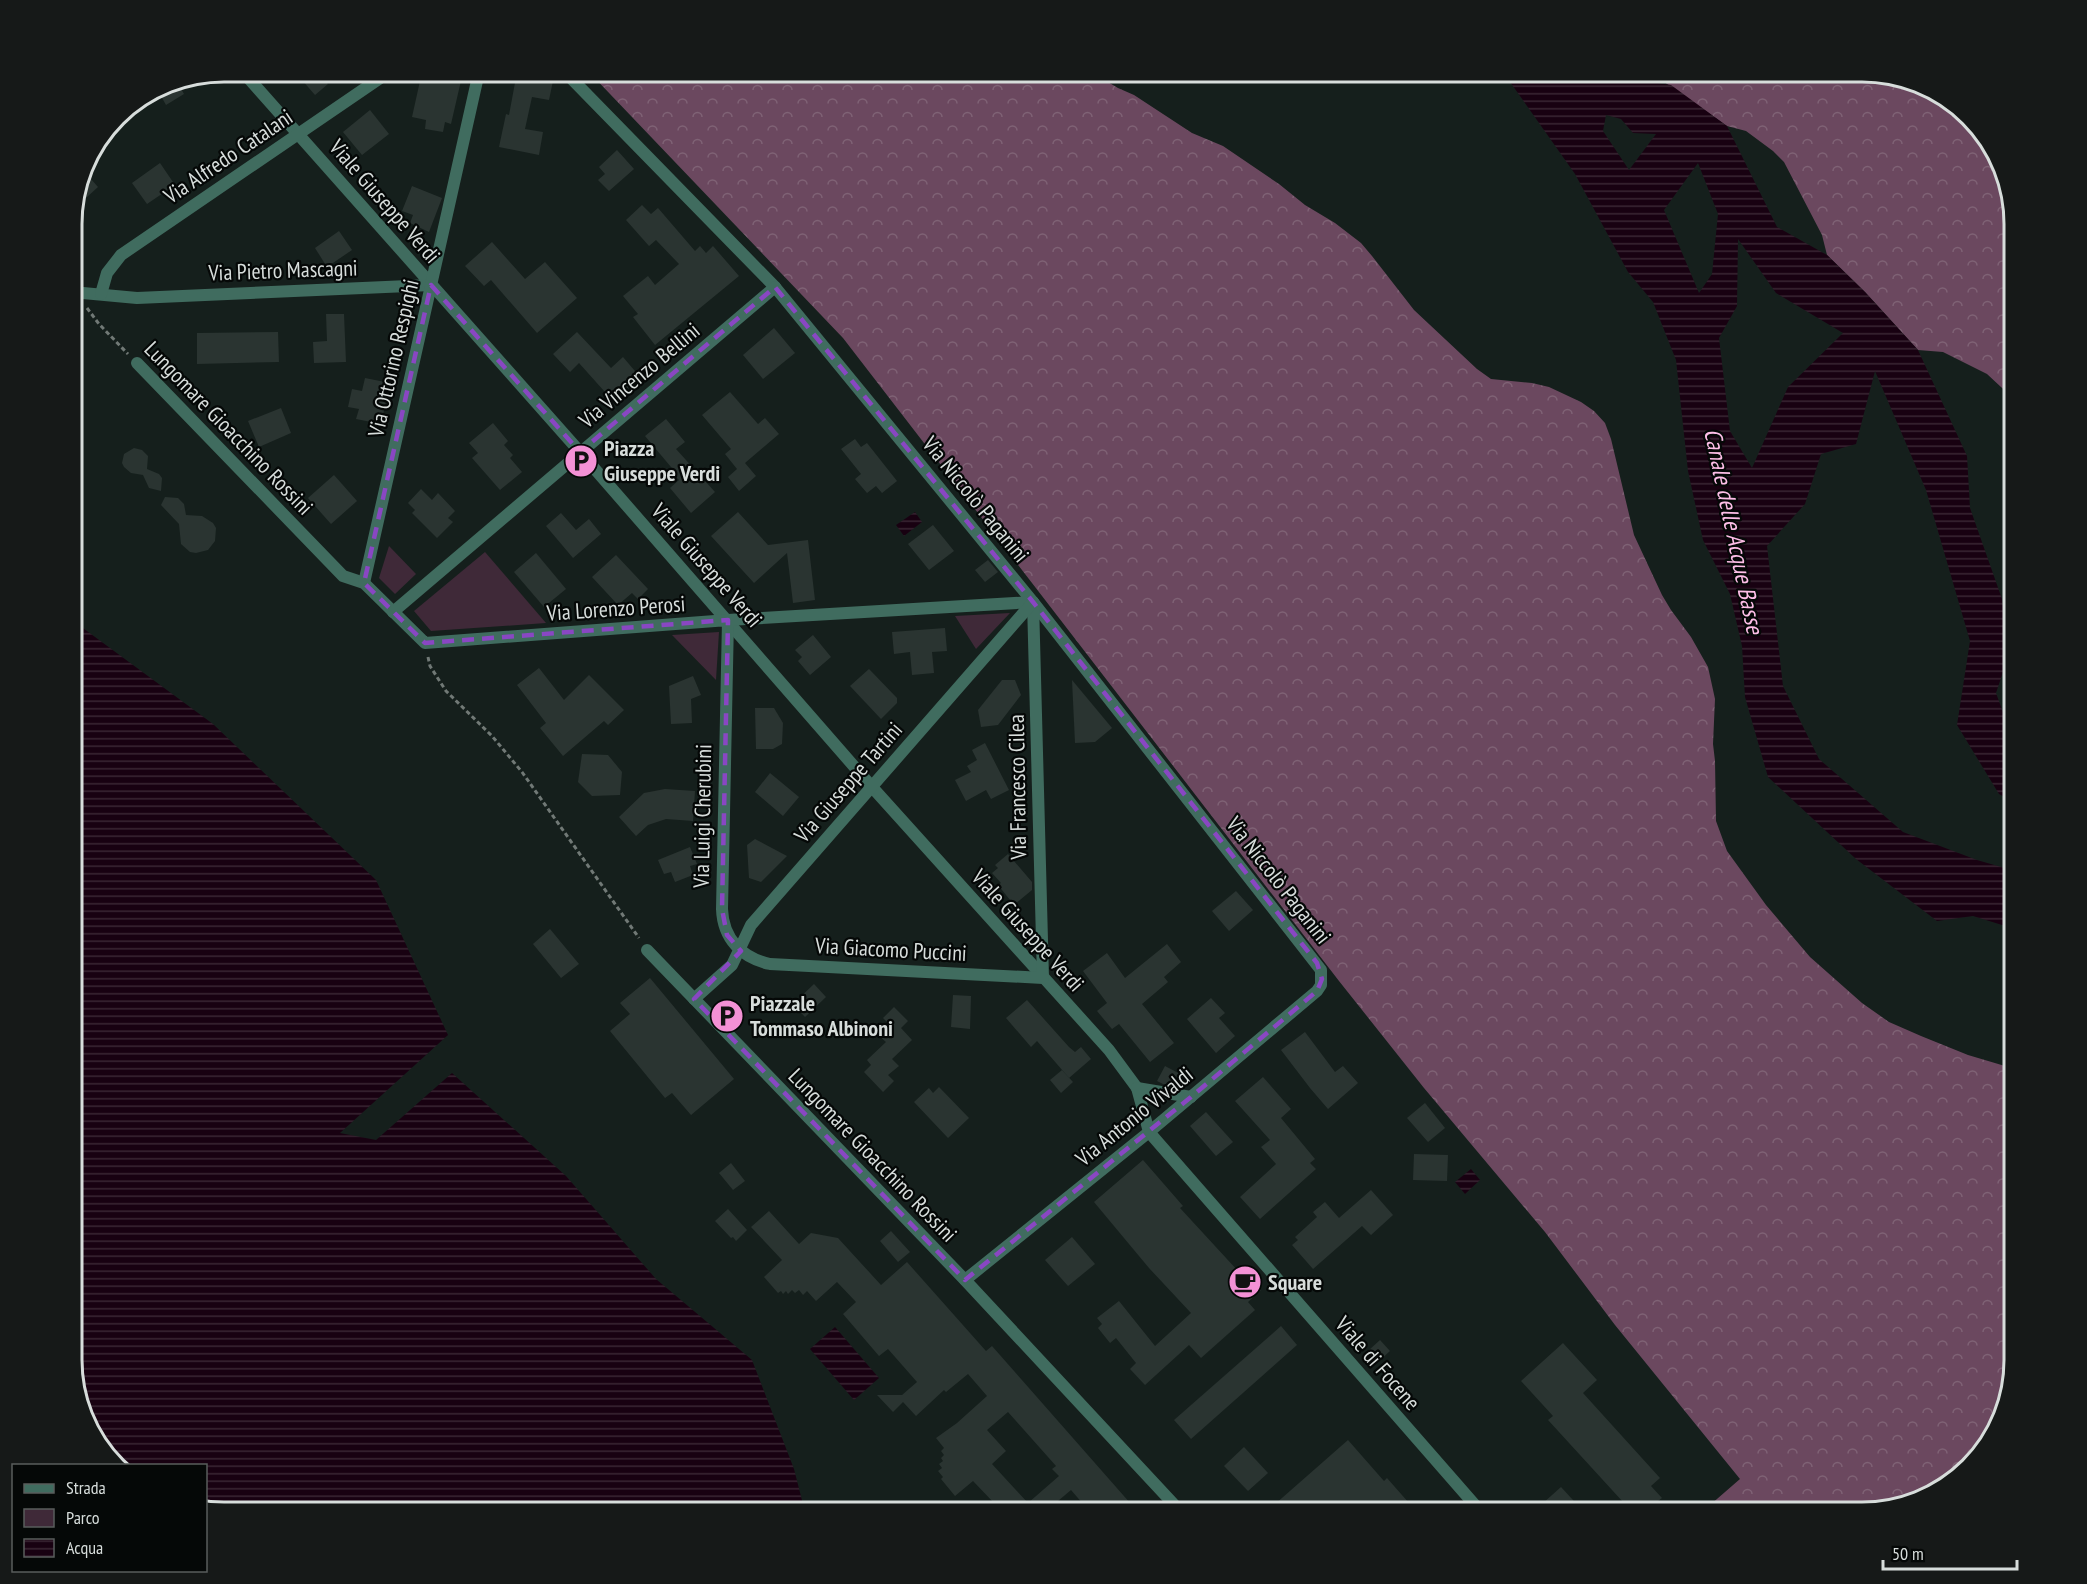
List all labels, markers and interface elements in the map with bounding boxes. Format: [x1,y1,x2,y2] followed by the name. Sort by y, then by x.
[157,103,298,210] street label: Via Alfredo Catalani
[323,132,446,269] street label: Viale Giuseppe Verdi
[207,253,358,287] street label: Via Pietro Mascagni
[361,276,425,441] street label: Via Ottorino Respighi
[572,316,705,434] street label: Via Vincenzo Bellini
[139,335,319,521] street label: Lungomare Gioacchino Rossini
[1697,426,1771,638] water label: Canale delle Acque Basse
[916,430,1035,568] street label: Via Niccolò Paganini
[604,434,720,487] place label: Piazza Giuseppe Verdi
[563,443,599,479] parking icon: Piazza Giuseppe Verdi
[645,496,768,633] street label: Viale Giuseppe Verdi
[545,589,686,627] street label: Via Lorenzo Perosi
[1002,714,1032,861] street label: Via Francesco Cilea
[787,716,908,849] street label: Via Giuseppe Tartini
[687,744,717,889] street label: Via Luigi Cherubini
[1220,810,1337,949] street label: Via Niccolò Paganini
[965,862,1090,997] street label: Viale Giuseppe Verdi
[814,931,967,967] street label: Via Giacomo Puccini
[750,989,893,1042] place label: Piazzale Tommaso Albinoni
[709,998,745,1034] parking icon: Piazzale Tommaso Albinoni
[1069,1060,1198,1173] street label: Via Antonio Vivaldi
[783,1062,963,1248] street label: Lungomare Gioacchino Rossini
[1227,1264,1263,1300] cafe icon: Square
[1268,1268,1322,1296] place label: Square
[1329,1309,1426,1416] street label: Viale di Focene
[12,1464,207,1572] legend
[66,1476,106,1499] text: Strada
[66,1506,100,1529] text: Parco
[1883,1533,2016,1571] scale bar
[66,1536,103,1559] text: Acqua
[1892,1542,1924,1565] text: 50 m

